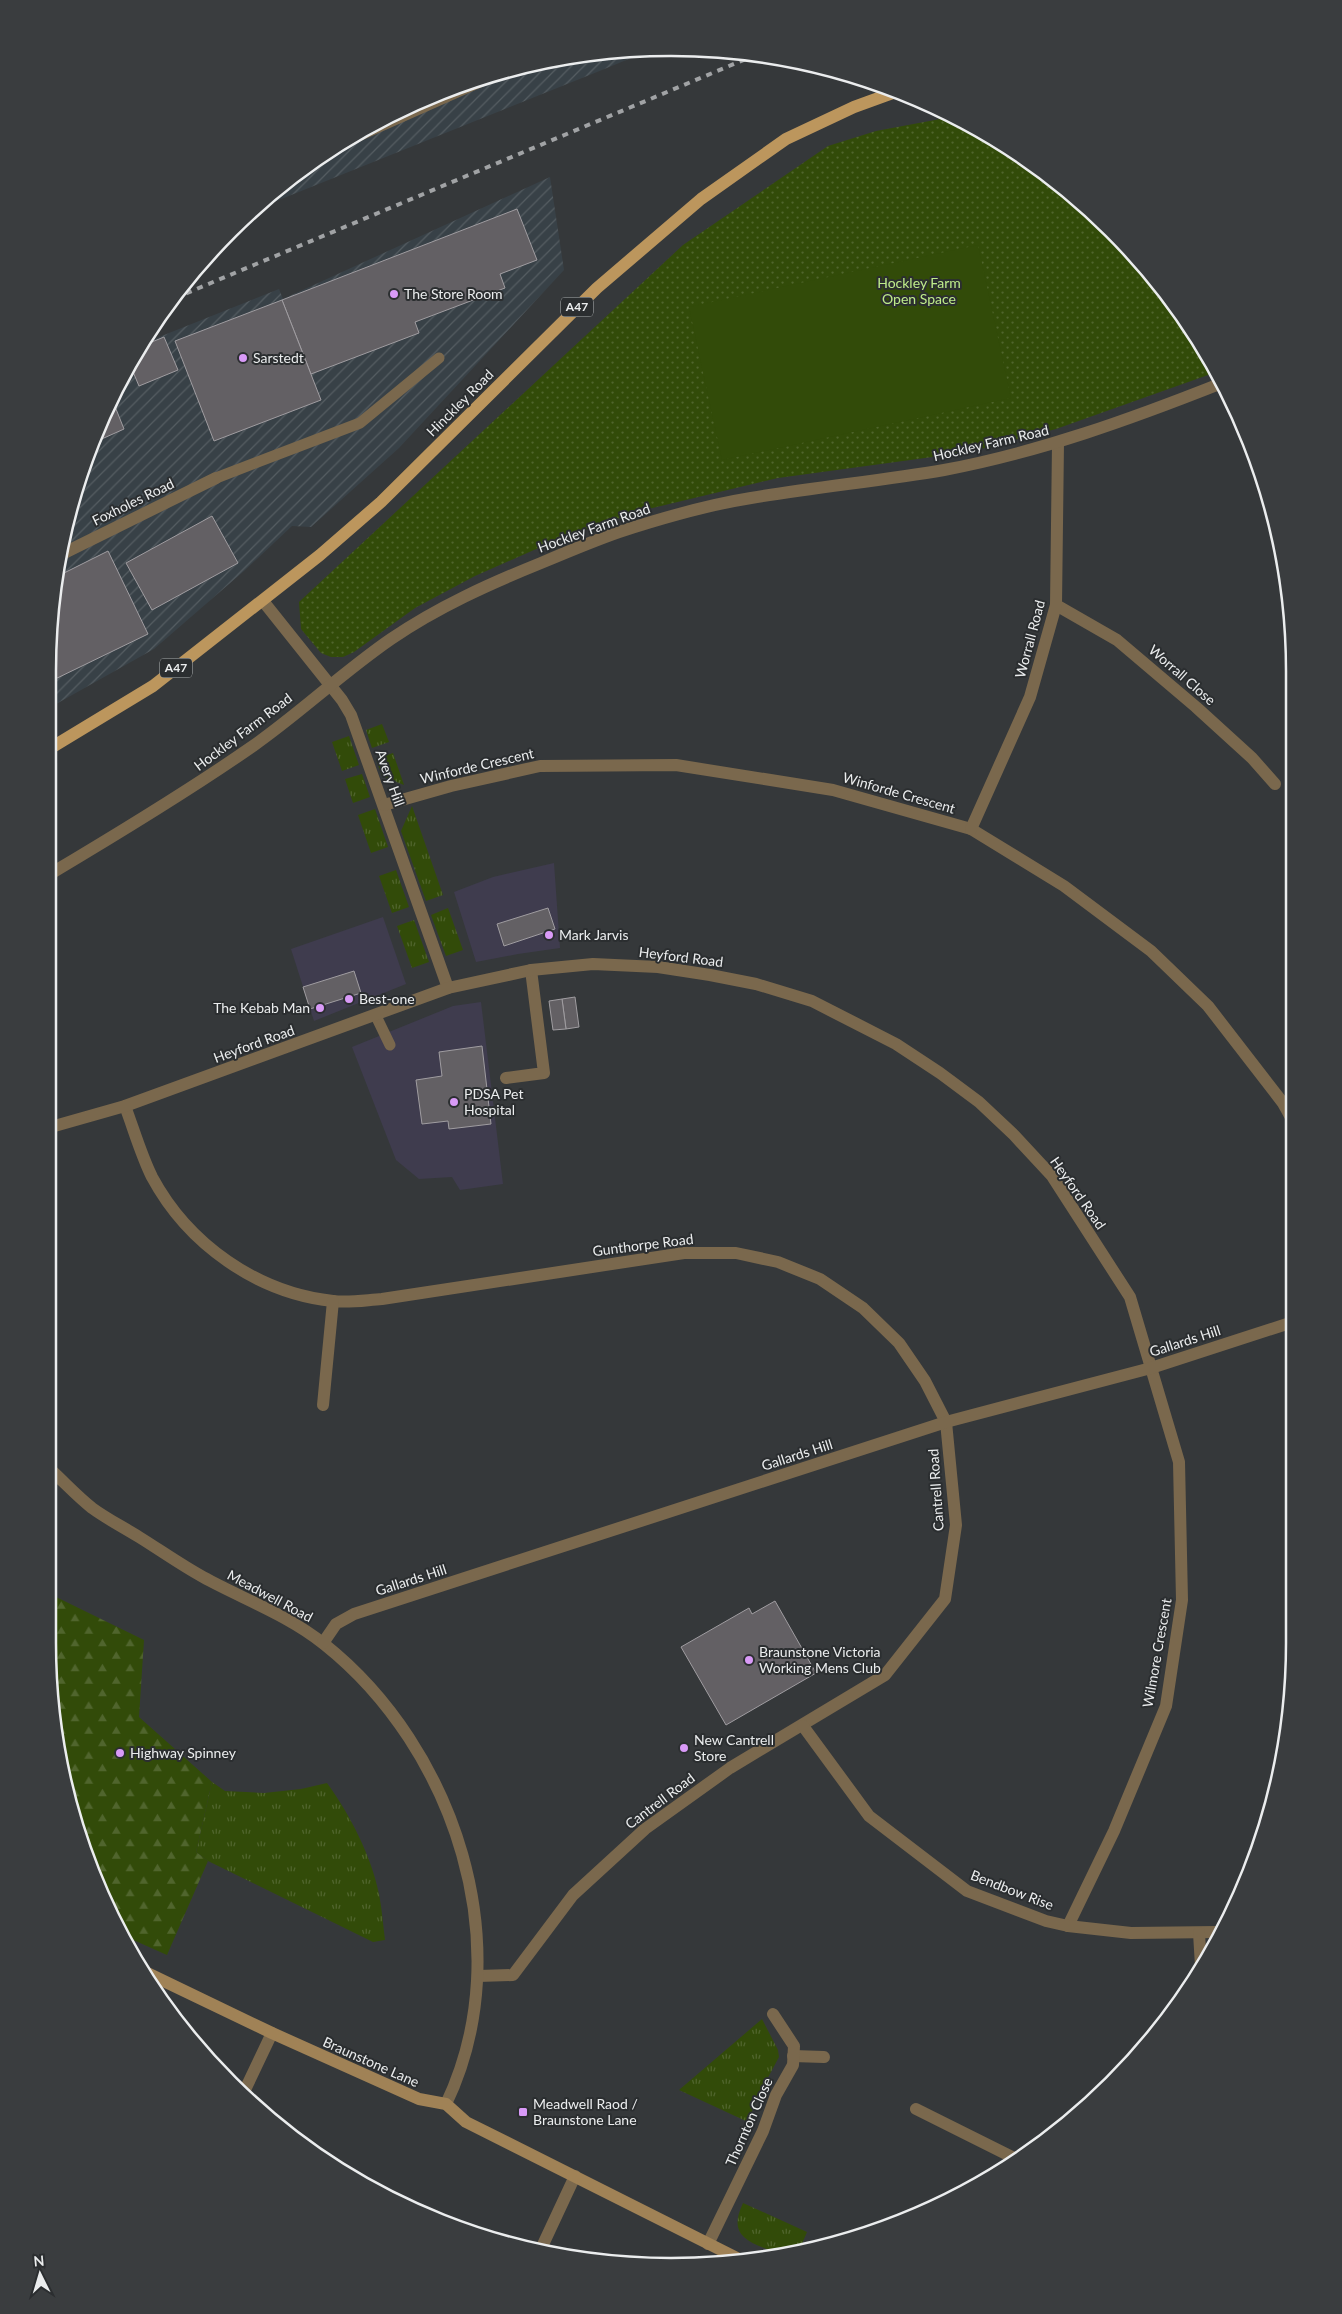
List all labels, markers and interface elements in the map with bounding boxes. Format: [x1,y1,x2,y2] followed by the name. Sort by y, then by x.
[877,274,961,307] park label: Hockley Farm Open Space
[404,285,503,302] place label: The Store Room
[388,288,400,300] marker: The Store Room
[561,298,593,316] road number: A47
[253,349,304,366] place label: Sarstedt
[237,352,249,364] marker: Sarstedt
[423,366,497,440] street label: Hinckley Road
[931,421,1050,464] street label: Hockley Farm Road
[89,474,177,529] street label: Foxholes Road
[535,499,652,556] street label: Hockley Farm Road
[1011,598,1048,680] street label: Worrall Road
[1145,641,1219,708] street label: Worrall Close
[160,658,192,678] road number: A47
[190,689,295,774] street label: Hockley Farm Road
[418,744,535,787] street label: Winforde Crescent
[372,747,409,809] street label: Avery Hill
[841,768,957,817] street label: Winforde Crescent
[559,926,628,943] place label: Mark Jarvis
[543,929,555,941] marker: Mark Jarvis
[638,943,724,970] street label: Heyford Road
[359,990,415,1007] place label: Best-one
[343,993,355,1005] marker: Best-one
[213,999,310,1016] place label: The Kebab Man
[314,1002,326,1014] marker: The Kebab Man
[211,1021,297,1066] street label: Heyford Road
[464,1085,523,1118] place label: PDSA Pet Hospital
[448,1096,460,1108] marker: PDSA Pet Hospital
[1047,1153,1110,1232] street label: Heyford Road
[592,1230,694,1259] street label: Gunthorpe Road
[1147,1321,1222,1360] street label: Gallards Hill
[759,1435,834,1474] street label: Gallards Hill
[924,1448,947,1532] street label: Cantrell Road
[373,1560,448,1599] street label: Gallards Hill
[225,1566,316,1625] street label: Meadwell Road
[1139,1597,1174,1709] street label: Wilmore Crescent
[759,1643,881,1676] place label: Braunstone Victoria Working Mens Club
[743,1654,755,1666] marker: Braunstone Victoria Working Mens Club
[694,1731,774,1764] place label: New Cantrell Store
[678,1742,690,1754] marker: New Cantrell Store
[130,1744,237,1761] place label: Highway Spinney
[114,1747,126,1759] marker: Highway Spinney
[622,1769,698,1832] street label: Cantrell Road
[968,1866,1056,1913] street label: Bendbow Rise
[320,2033,422,2090] street label: Braunstone Lane
[721,2075,776,2169] street label: Thornton Close
[533,2095,638,2128] place label: Meadwell Raod / Braunstone Lane
[517,2106,529,2118] marker: Meadwell Raod / Braunstone Lane
[15,2249,65,2299] north arrow
[33,2252,45,2269] text: N

